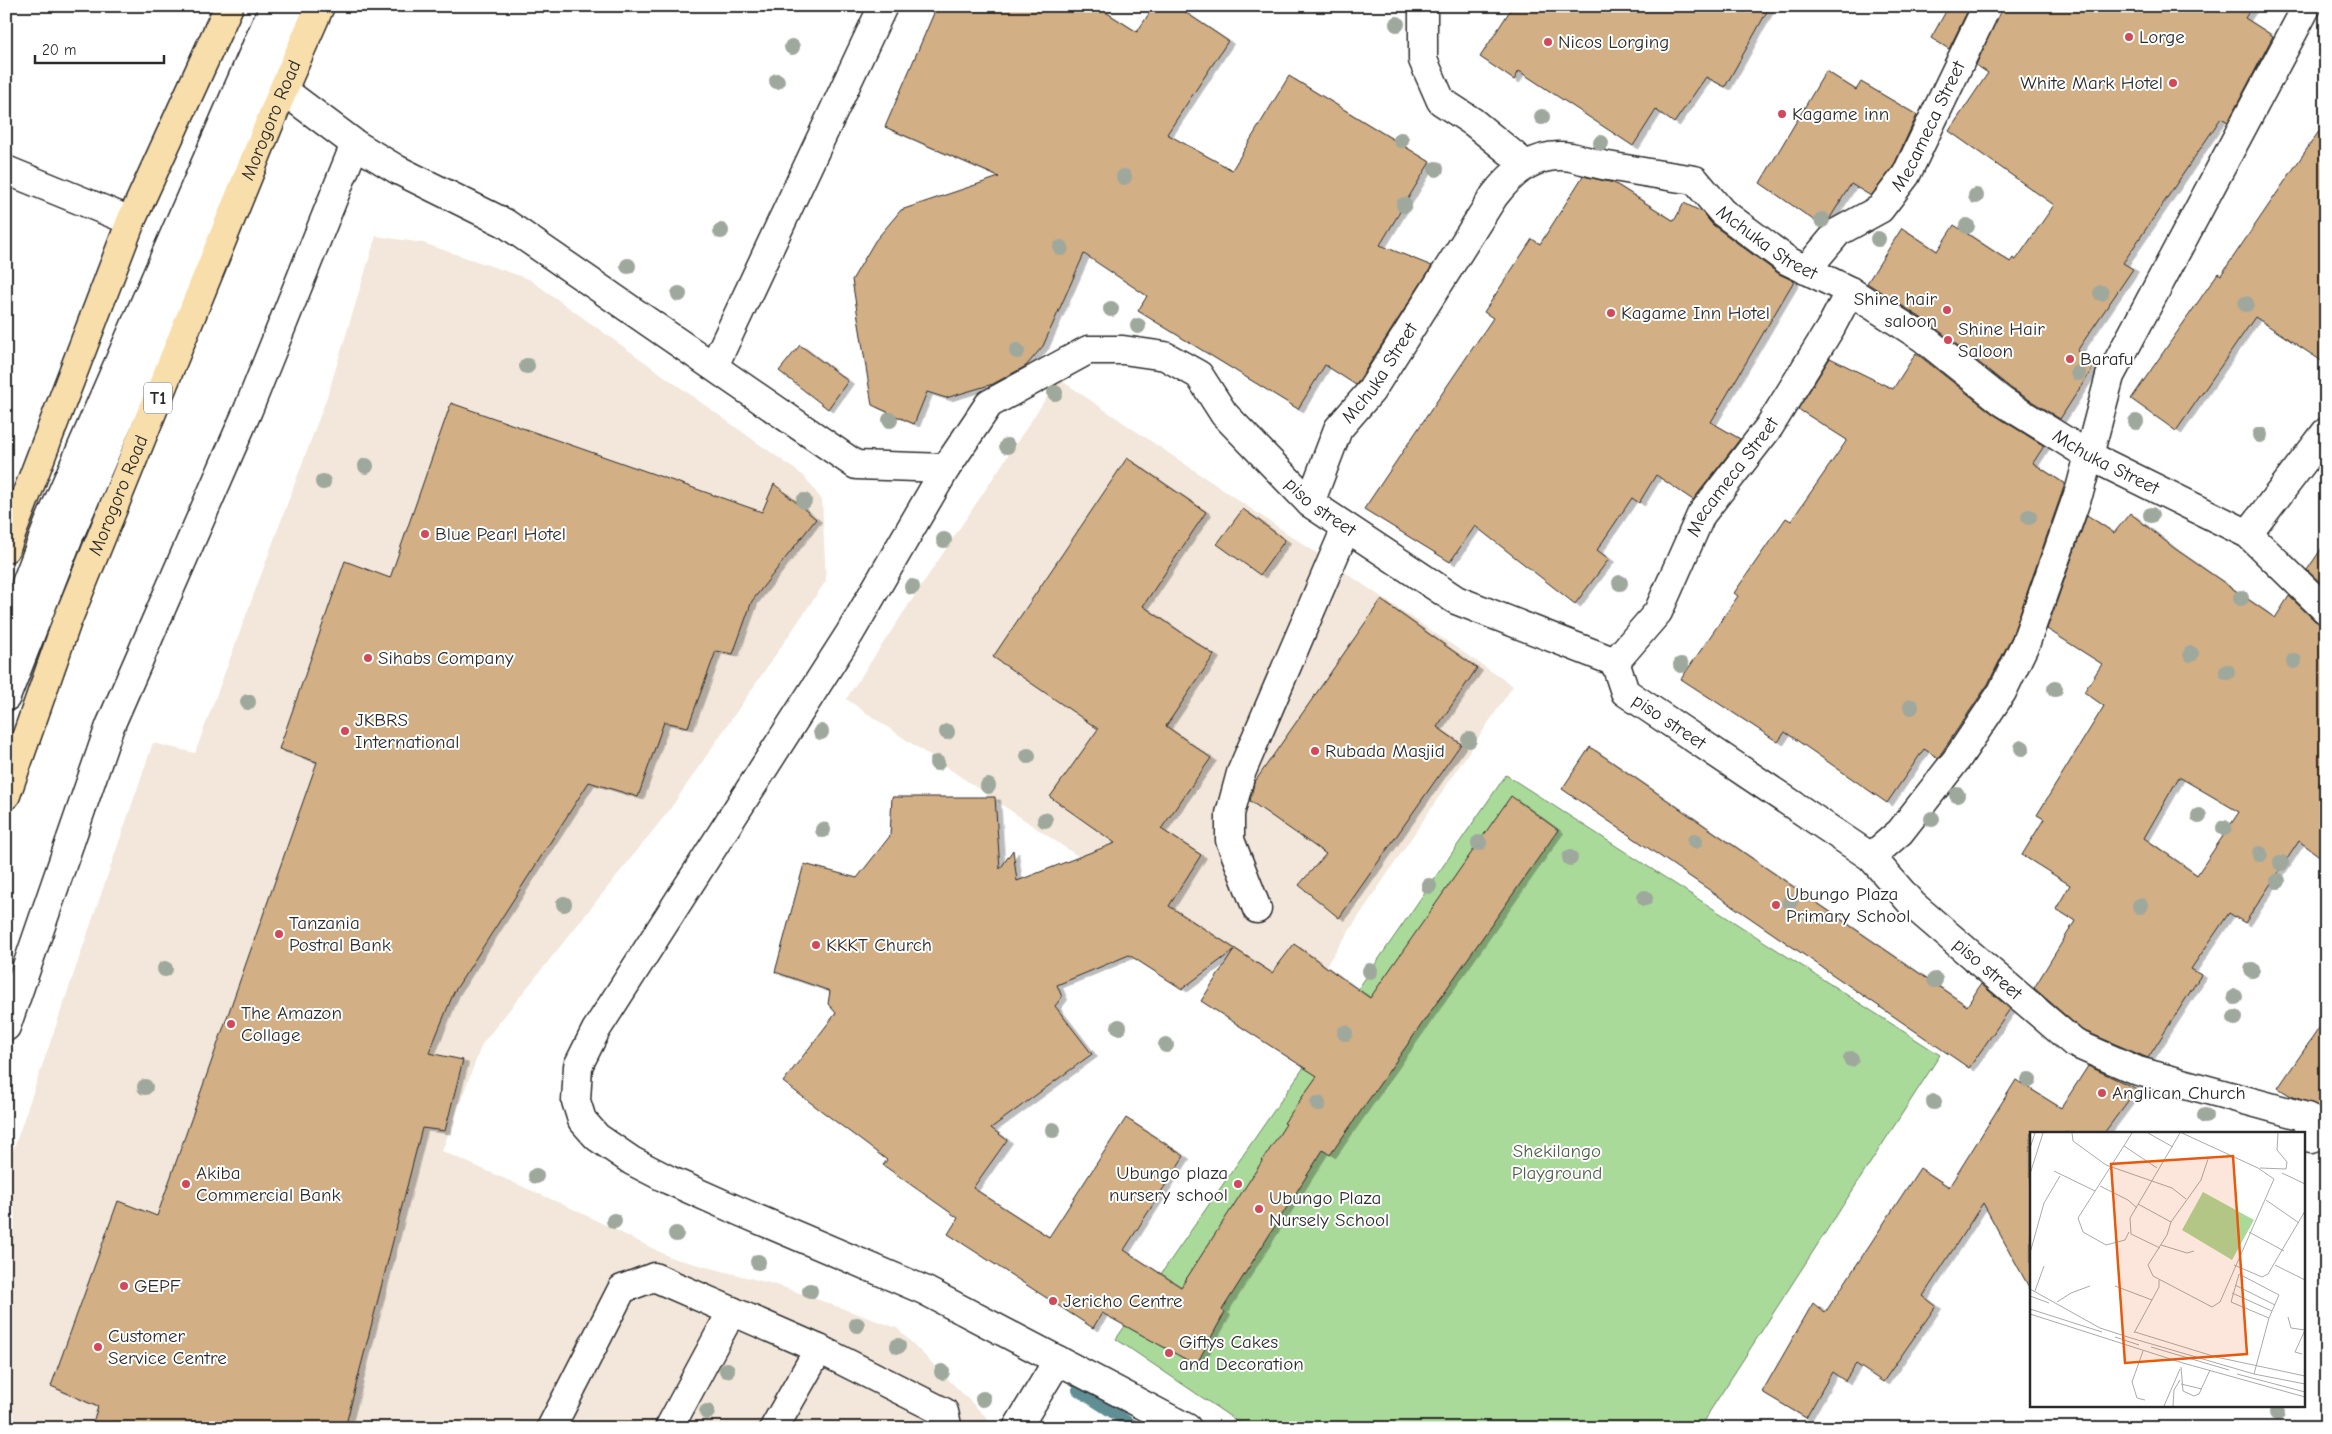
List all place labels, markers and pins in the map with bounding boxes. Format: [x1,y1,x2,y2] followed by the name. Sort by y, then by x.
[2139,26,2185,48] place label: Lorge
[1558,31,1669,53] place label: Nicos Lorging
[2123,31,2135,43] marker: Lorge
[1542,36,1554,48] marker: Nicos Lorging
[2020,72,2163,94] place label: White Mark Hotel
[2167,77,2179,89] marker: White Mark Hotel
[1792,103,1889,125] place label: Kagame inn
[1776,108,1788,120] marker: Kagame inn
[1854,288,1937,332] place label: Shine hair saloon
[1621,302,1770,324] place label: Kagame Inn Hotel
[1941,304,1953,316] marker: Shine hair saloon
[1605,307,1617,319] marker: Kagame Inn Hotel
[1958,318,2045,362] place label: Shine Hair Saloon
[1942,334,1954,346] marker: Shine Hair Saloon
[2080,348,2134,370] place label: Barafu
[2064,353,2076,365] marker: Barafu
[435,523,566,545] place label: Blue Pearl Hotel
[419,528,431,540] marker: Blue Pearl Hotel
[378,647,514,669] place label: Sihabs Company
[362,652,374,664] marker: Sihabs Company
[355,709,459,753] place label: JKBRS International
[339,725,351,737] marker: JKBRS International
[1325,740,1445,762] place label: Rubada Masjid
[1309,745,1321,757] marker: Rubada Masjid
[1786,883,1911,927] place label: Ubungo Plaza Primary School
[1770,899,1782,911] marker: Ubungo Plaza Primary School
[289,912,392,956] place label: Tanzania Postral Bank
[273,928,285,940] marker: Tanzania Postral Bank
[826,934,932,956] place label: KKKT Church
[810,939,822,951] marker: KKKT Church
[241,1002,342,1046] place label: The Amazon Collage
[225,1018,237,1030] marker: The Amazon Collage
[2112,1082,2246,1104] place label: Anglican Church
[2096,1087,2108,1099] marker: Anglican Church
[196,1162,342,1206] place label: Akiba Commercial Bank
[1109,1162,1228,1206] place label: Ubungo plaza nursery school
[180,1178,192,1190] marker: Akiba Commercial Bank
[1232,1178,1244,1190] marker: Ubungo plaza nursery school
[1269,1187,1389,1231] place label: Ubungo Plaza Nursely School
[1253,1203,1265,1215] marker: Ubungo Plaza Nursely School
[134,1275,181,1297] place label: GEPF
[118,1280,130,1292] marker: GEPF
[1063,1290,1183,1312] place label: Jericho Centre
[1047,1295,1059,1307] marker: Jericho Centre
[108,1325,227,1369] place label: Customer Service Centre
[1179,1331,1304,1375] place label: Giftys Cakes and Decoration
[92,1341,104,1353] marker: Customer Service Centre
[1163,1347,1175,1359] marker: Giftys Cakes and Decoration

